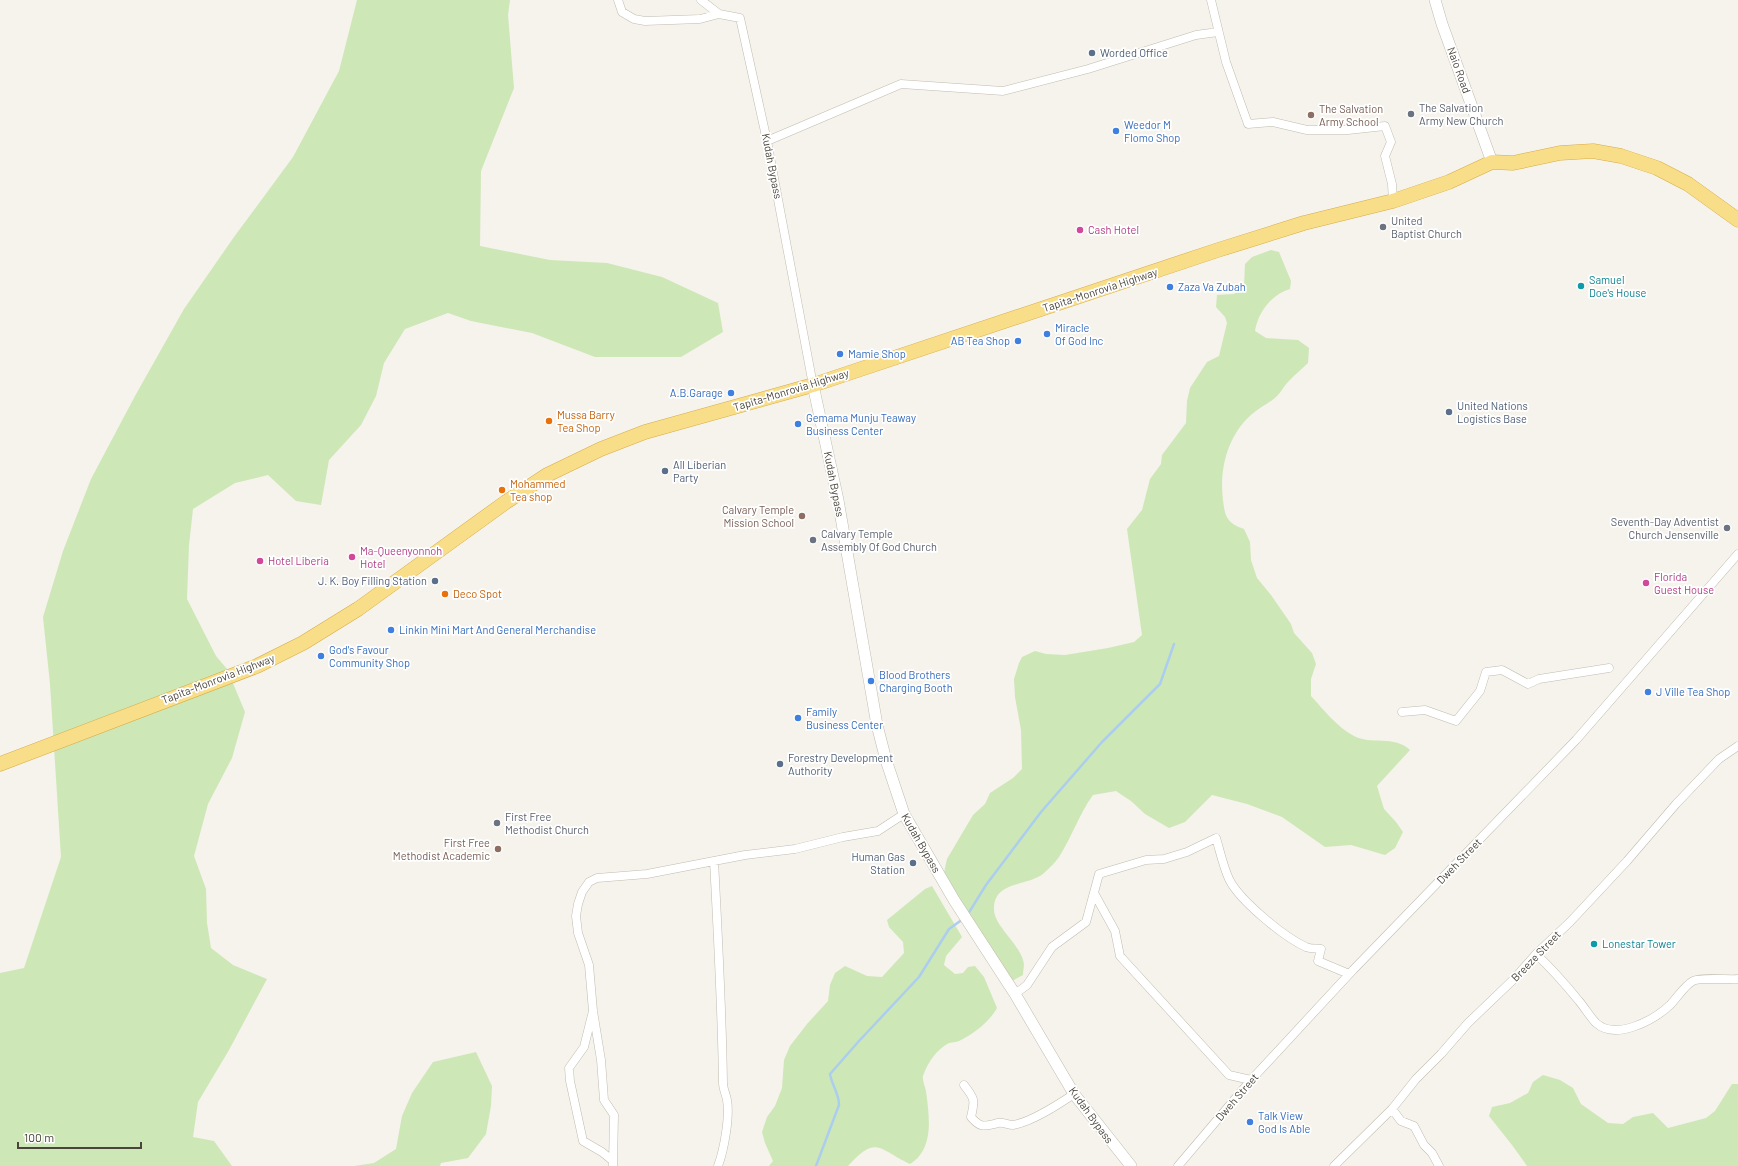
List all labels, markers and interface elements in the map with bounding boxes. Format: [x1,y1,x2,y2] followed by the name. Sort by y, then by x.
[1445,45,1474,95] street label: Naio Road
[1100,46,1168,59] place label: Worded Office
[1087,48,1097,58] marker: Worded Office
[1419,101,1503,127] place label: The Salvation Army New Church
[1319,102,1383,128] place label: The Salvation Army School
[1406,109,1416,119] marker: The Salvation Army New Church
[1306,110,1316,120] marker: The Salvation Army School
[1124,118,1180,144] place label: Weedor M Flomo Shop
[1111,126,1121,136] marker: Weedor M Flomo Shop
[760,132,785,200] street label: Kudah Bypass
[1391,214,1462,240] place label: United Baptist Church
[1378,222,1388,232] marker: United Baptist Church
[1088,223,1139,236] place label: Cash Hotel
[1075,225,1085,235] marker: Cash Hotel
[1041,265,1159,314] street label: Tapita-Monrovia Highway
[1589,273,1646,299] place label: Samuel Doe's House
[1178,280,1246,293] place label: Zaza Va Zubah
[1576,281,1586,291] marker: Samuel Doe's House
[1165,282,1175,292] marker: Zaza Va Zubah
[1055,321,1104,347] place label: Miracle Of God Inc
[1042,329,1052,339] marker: Miracle Of God Inc
[951,334,1010,347] place label: AB Tea Shop
[1013,336,1023,346] marker: AB Tea Shop
[848,347,906,360] place label: Mamie Shop
[835,349,845,359] marker: Mamie Shop
[732,366,850,413] street label: Tapita-Monrovia Highway
[670,386,723,399] place label: A.B.Garage
[726,388,736,398] marker: A.B.Garage
[1457,399,1528,425] place label: United Nations Logistics Base
[1444,407,1454,417] marker: United Nations Logistics Base
[557,408,615,434] place label: Mussa Barry Tea Shop
[806,411,916,437] place label: Gemama Munju Teaway Business Center
[544,416,554,426] marker: Mussa Barry Tea Shop
[793,419,803,429] marker: Gemama Munju Teaway Business Center
[822,450,847,518] street label: Kudah Bypass
[673,458,726,484] place label: All Liberian Party
[660,466,670,476] marker: All Liberian Party
[510,477,565,503] place label: Mohammed Tea shop
[497,485,507,495] marker: Mohammed Tea shop
[722,503,794,529] place label: Calvary Temple Mission School
[797,511,807,521] marker: Calvary Temple Mission School
[1611,515,1719,541] place label: Seventh-Day Adventist Church Jensenville
[1722,523,1732,533] marker: Seventh-Day Adventist Church Jensenville
[821,527,937,553] place label: Calvary Temple Assembly Of God Church
[808,535,818,545] marker: Calvary Temple Assembly Of God Church
[360,544,442,570] place label: Ma-Queenyonnoh Hotel
[347,552,357,562] marker: Ma-Queenyonnoh Hotel
[268,554,329,567] place label: Hotel Liberia
[255,556,265,566] marker: Hotel Liberia
[1654,570,1714,596] place label: Florida Guest House
[318,574,427,587] place label: J. K. Boy Filling Station
[430,576,440,586] marker: J. K. Boy Filling Station
[1641,578,1651,588] marker: Florida Guest House
[453,587,502,600] place label: Deco Spot
[440,589,450,599] marker: Deco Spot
[399,623,596,636] place label: Linkin Mini Mart And General Merchandise
[386,625,396,635] marker: Linkin Mini Mart And General Merchandise
[329,643,410,669] place label: God's Favour Community Shop
[159,651,276,706] street label: Tapita-Monrovia Highway
[316,651,326,661] marker: God's Favour Community Shop
[879,668,953,694] place label: Blood Brothers Charging Booth
[866,676,876,686] marker: Blood Brothers Charging Booth
[1656,685,1730,698] place label: J Ville Tea Shop
[1643,687,1653,697] marker: J Ville Tea Shop
[806,705,883,731] place label: Family Business Center
[793,713,803,723] marker: Family Business Center
[788,751,893,777] place label: Forestry Development Authority
[775,759,785,769] marker: Forestry Development Authority
[505,810,589,836] place label: First Free Methodist Church
[899,811,944,875] street label: Kudah Bypass
[492,818,502,828] marker: First Free Methodist Church
[1434,835,1484,886] street label: Dweh Street
[393,836,490,862] place label: First Free Methodist Academic
[493,844,503,854] marker: First Free Methodist Academic
[851,850,905,876] place label: Human Gas Station
[908,858,918,868] marker: Human Gas Station
[1508,928,1563,984] street label: Breeze Street
[1602,937,1676,950] place label: Lonestar Tower
[1589,939,1599,949] marker: Lonestar Tower
[1213,1070,1261,1123] street label: Dweh Street
[1067,1084,1116,1145] street label: Kudah Bypass
[1258,1109,1310,1135] place label: Talk View God Is Able
[1245,1117,1255,1127] marker: Talk View God Is Able
[18,1124,141,1150] scale bar
[24,1130,54,1144] text: 100 m

